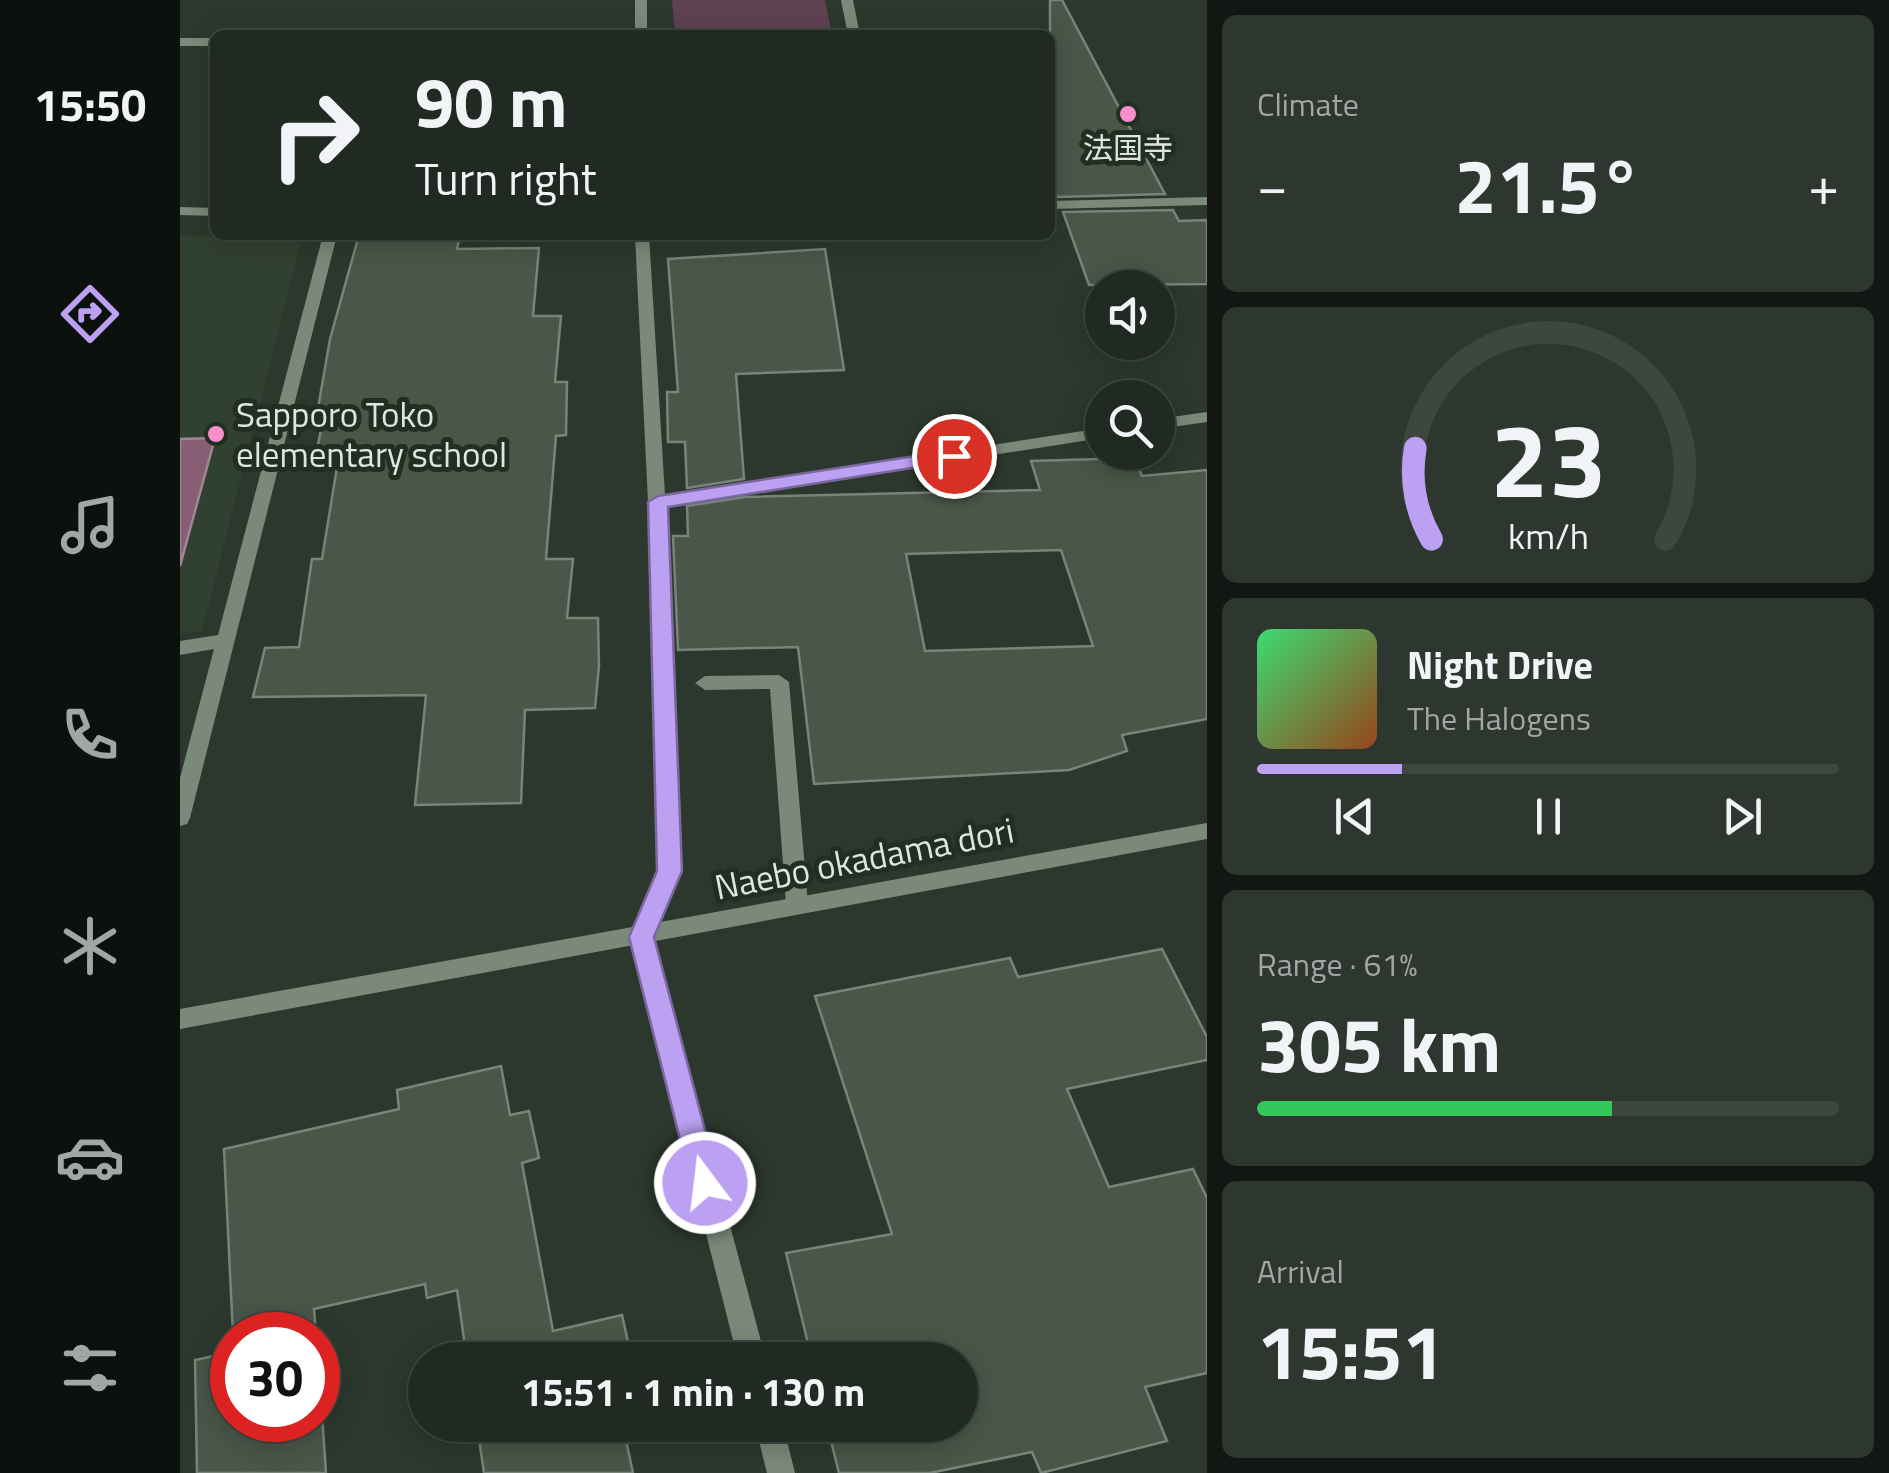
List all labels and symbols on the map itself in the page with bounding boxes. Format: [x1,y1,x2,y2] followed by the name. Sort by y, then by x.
[1117,103,1139,125] marker: 法国寺
[1083,125,1173,171] place label: 法国寺
[236,387,507,481] place label: Sapporo Toko elementary school
[912,414,997,499] pin
[205,423,227,445] marker: Sapporo Toko elementary school
[710,803,1018,913] street label: Naebo okadama dori
[653,1131,757,1235] position arrow
[210,1312,340,1442] speed limit sign: 30

